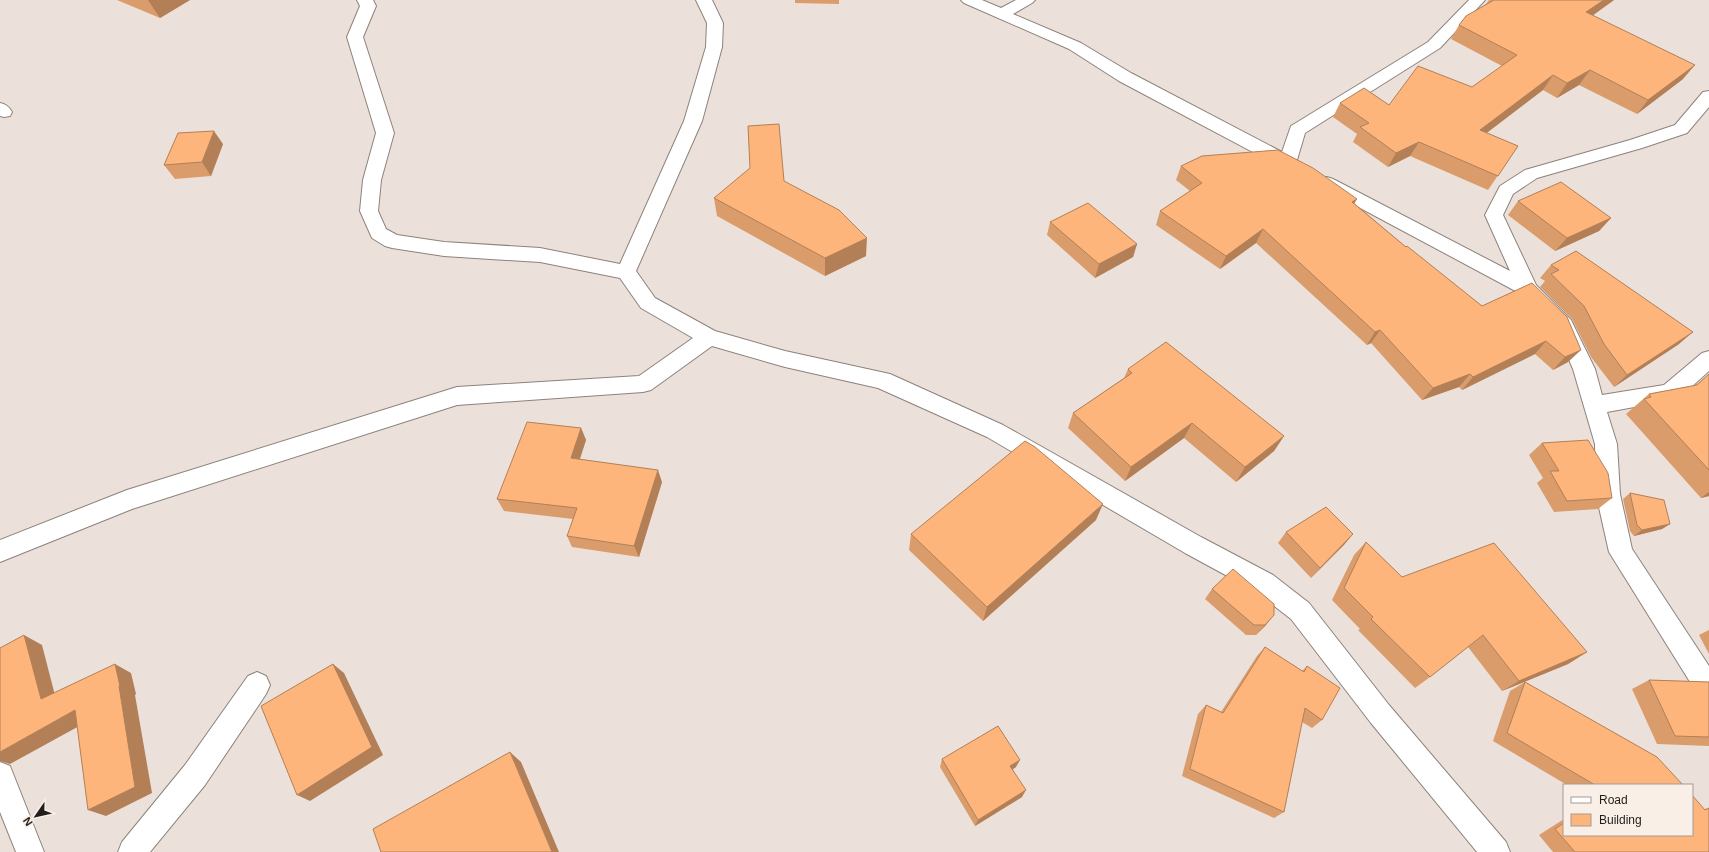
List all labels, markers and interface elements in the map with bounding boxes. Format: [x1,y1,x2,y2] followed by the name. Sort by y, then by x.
[1563,784,1693,836] legend
[1599,793,1628,807] text: Road
[16,796,56,836] north arrow
[1599,813,1642,827] text: Building
[20,815,35,828] text: N

